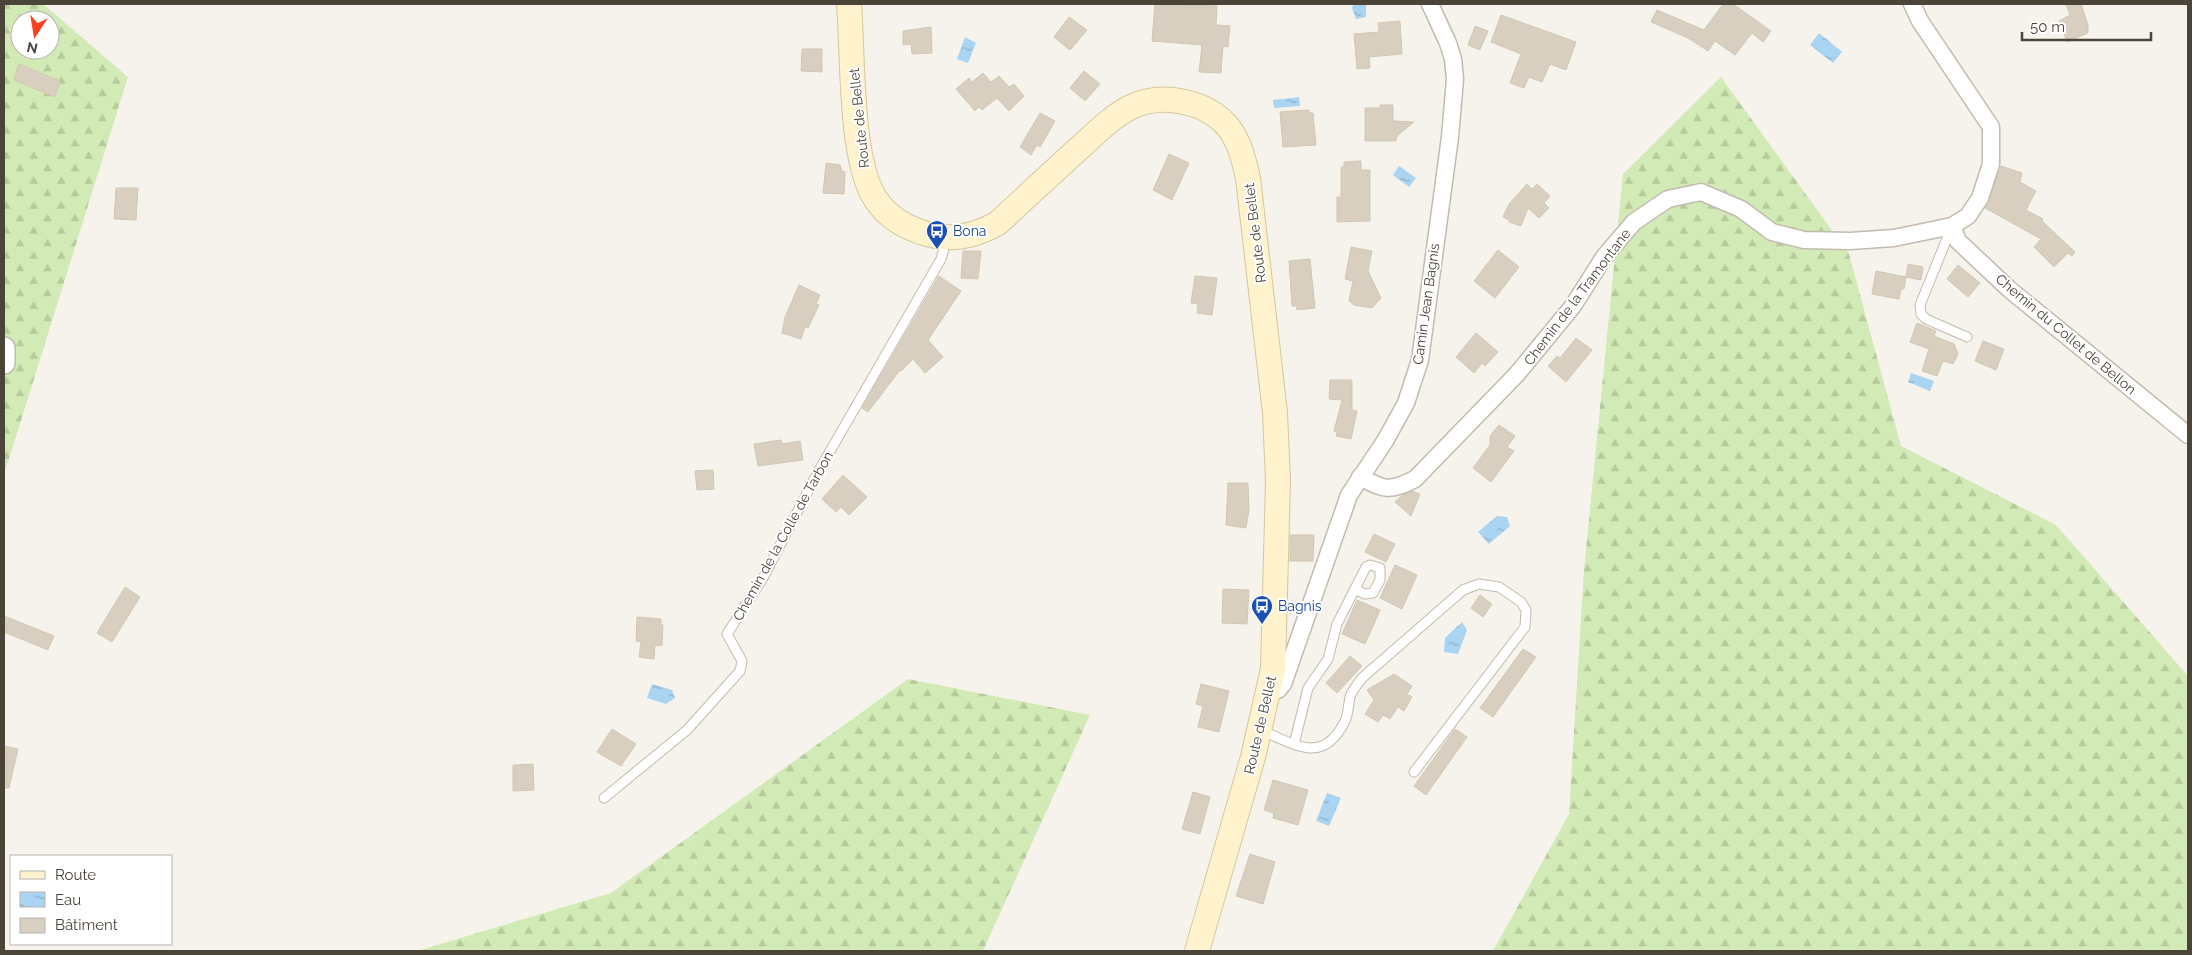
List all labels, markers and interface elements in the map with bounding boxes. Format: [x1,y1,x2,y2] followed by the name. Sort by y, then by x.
[10,10,60,60] north arrow
[2022,10,2151,42] scale bar
[2030,18,2065,36] text: 50 m
[25,39,39,57] text: N
[846,67,872,169] street label: Route de Bellet
[1241,182,1269,284] street label: Route de Bellet
[925,219,949,250] bus stop icon: Bona
[953,223,986,239] place label: Bona
[1521,226,1633,368] street label: Chemin de la Tramontane
[1410,242,1442,366] street label: Camin Jean Bagnis
[1993,271,2139,397] street label: Chemin du Collet de Bellon
[730,448,836,624] street label: Chemin de la Colle de Tarbon
[1250,594,1274,625] bus stop icon: Bagnis
[1278,598,1322,614] place label: Bagnis
[1241,674,1279,776] street label: Route de Bellet
[10,855,172,945] legend
[55,866,96,884] text: Route
[55,891,81,909] text: Eau
[55,916,118,934] text: Bâtiment

